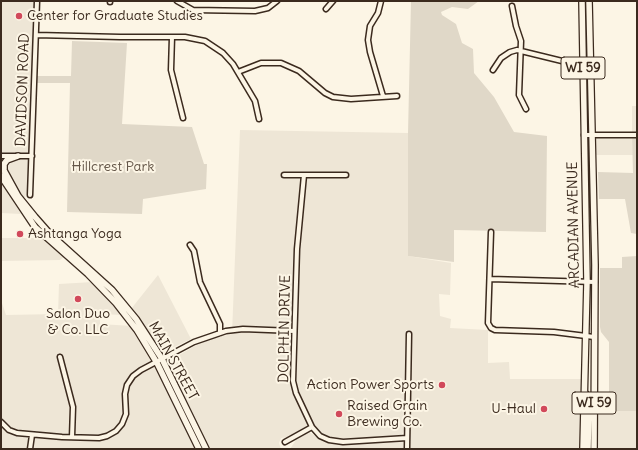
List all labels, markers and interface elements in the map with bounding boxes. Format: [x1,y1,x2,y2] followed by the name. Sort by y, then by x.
[27,8,203,24] place label: Center for Graduate Studies
[14,11,24,21] marker: Center for Graduate Studies
[13,33,33,147] street label: DAVIDSON ROAD
[561,57,605,79] road number: WI 59
[72,159,154,175] park label: Hillcrest Park
[564,161,584,289] street label: ARCADIAN AVENUE
[28,226,122,242] place label: Ashtanga Yoga
[15,229,25,239] marker: Ashtanga Yoga
[276,275,294,383] street label: DOLPHIN DRIVE
[73,294,83,304] marker: Salon Duo & Co. LLC
[46,306,110,338] place label: Salon Duo & Co. LLC
[145,319,201,403] street label: MAIN STREET
[307,377,434,393] place label: Action Power Sports
[437,380,447,390] marker: Action Power Sports
[572,392,616,414] road number: WI 59
[347,398,427,430] place label: Raised Grain Brewing Co.
[491,401,536,417] place label: U-Haul
[539,404,549,414] marker: U-Haul
[334,409,344,419] marker: Raised Grain Brewing Co.

